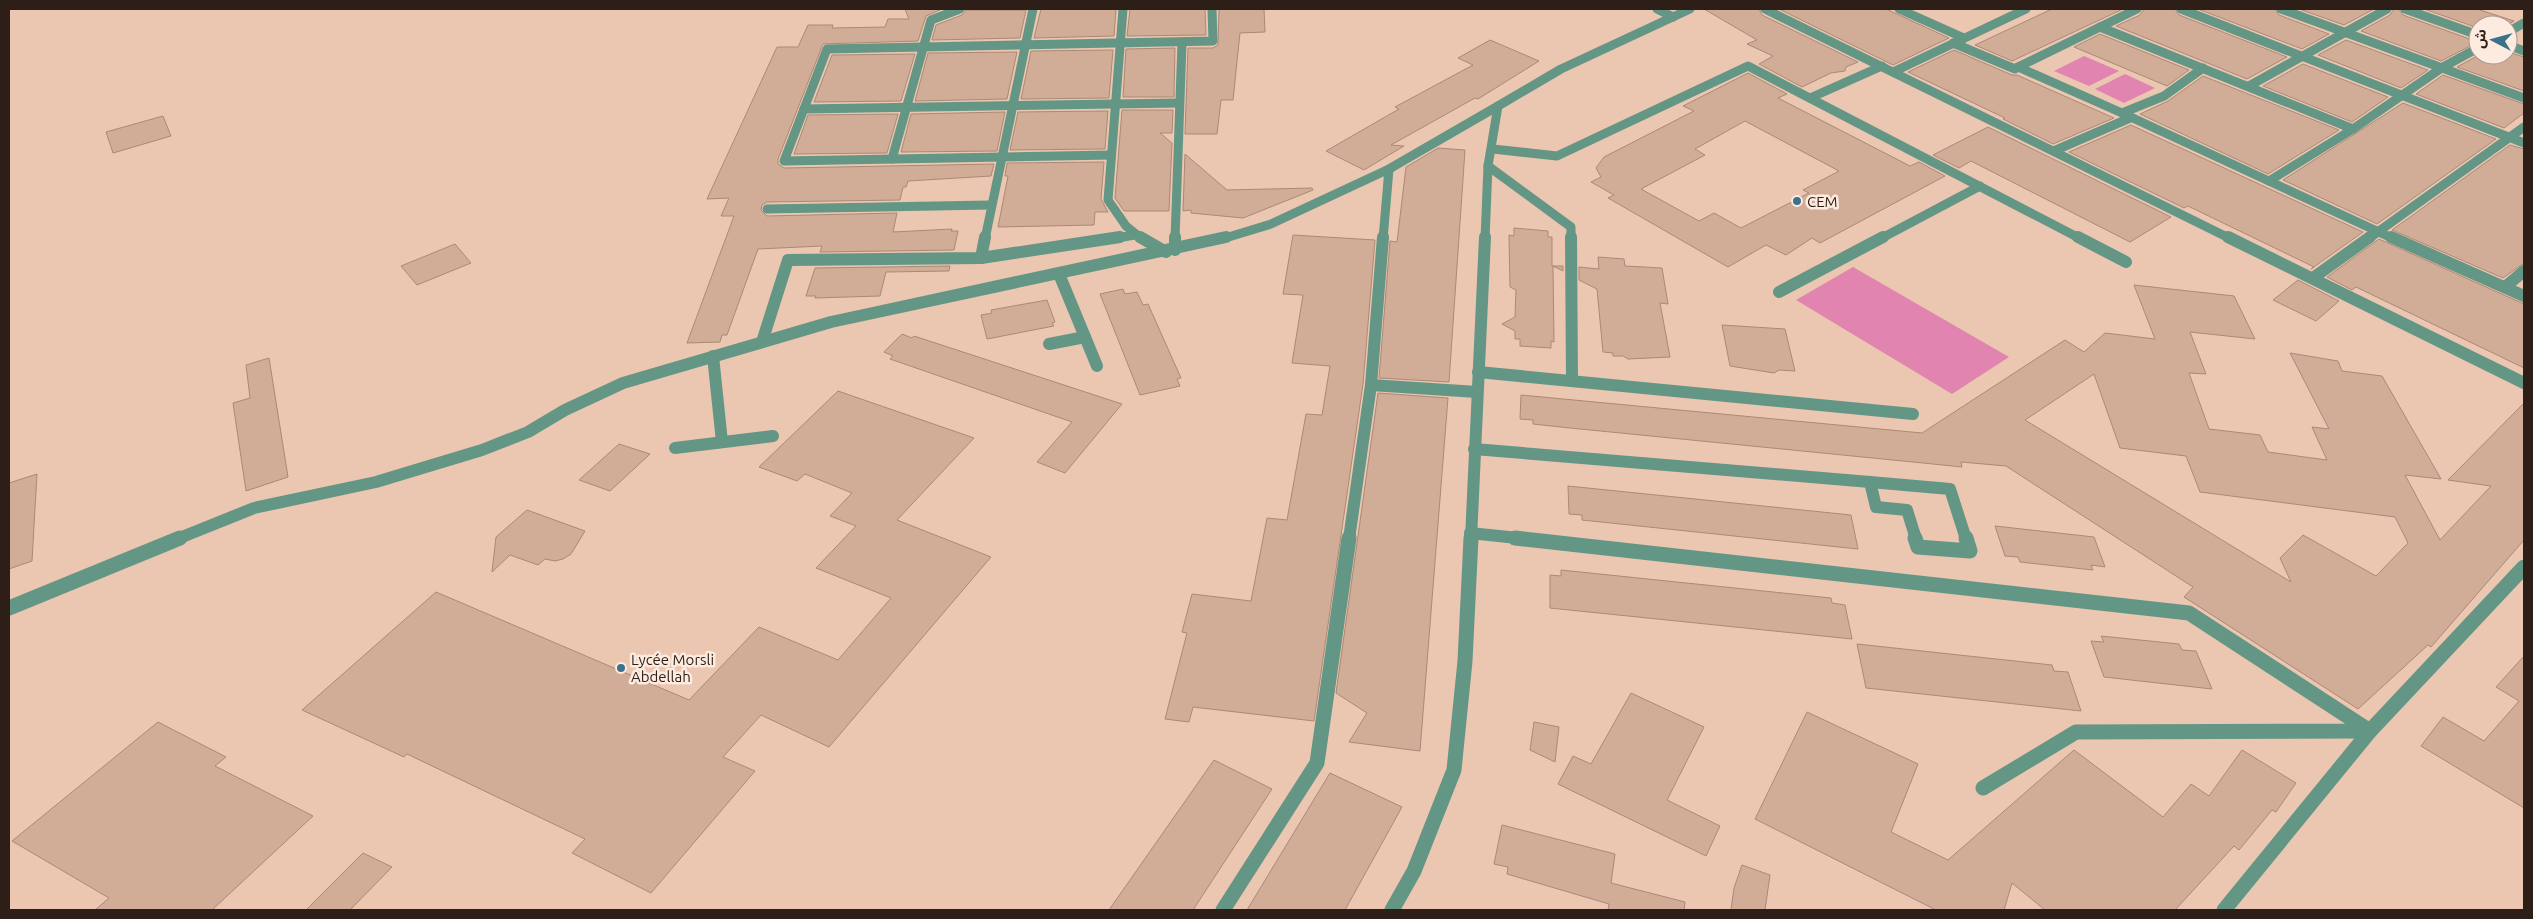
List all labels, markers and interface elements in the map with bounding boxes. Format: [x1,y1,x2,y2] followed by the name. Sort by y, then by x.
[2468,15,2518,65] north arrow
[2471,28,2489,49] text: ش
[1807,193,1838,210] place label: CEM
[1791,195,1803,207] marker: CEM
[631,651,714,685] place label: Lycée Morsli Abdellah
[615,662,627,674] marker: Lycée Morsli Abdellah

